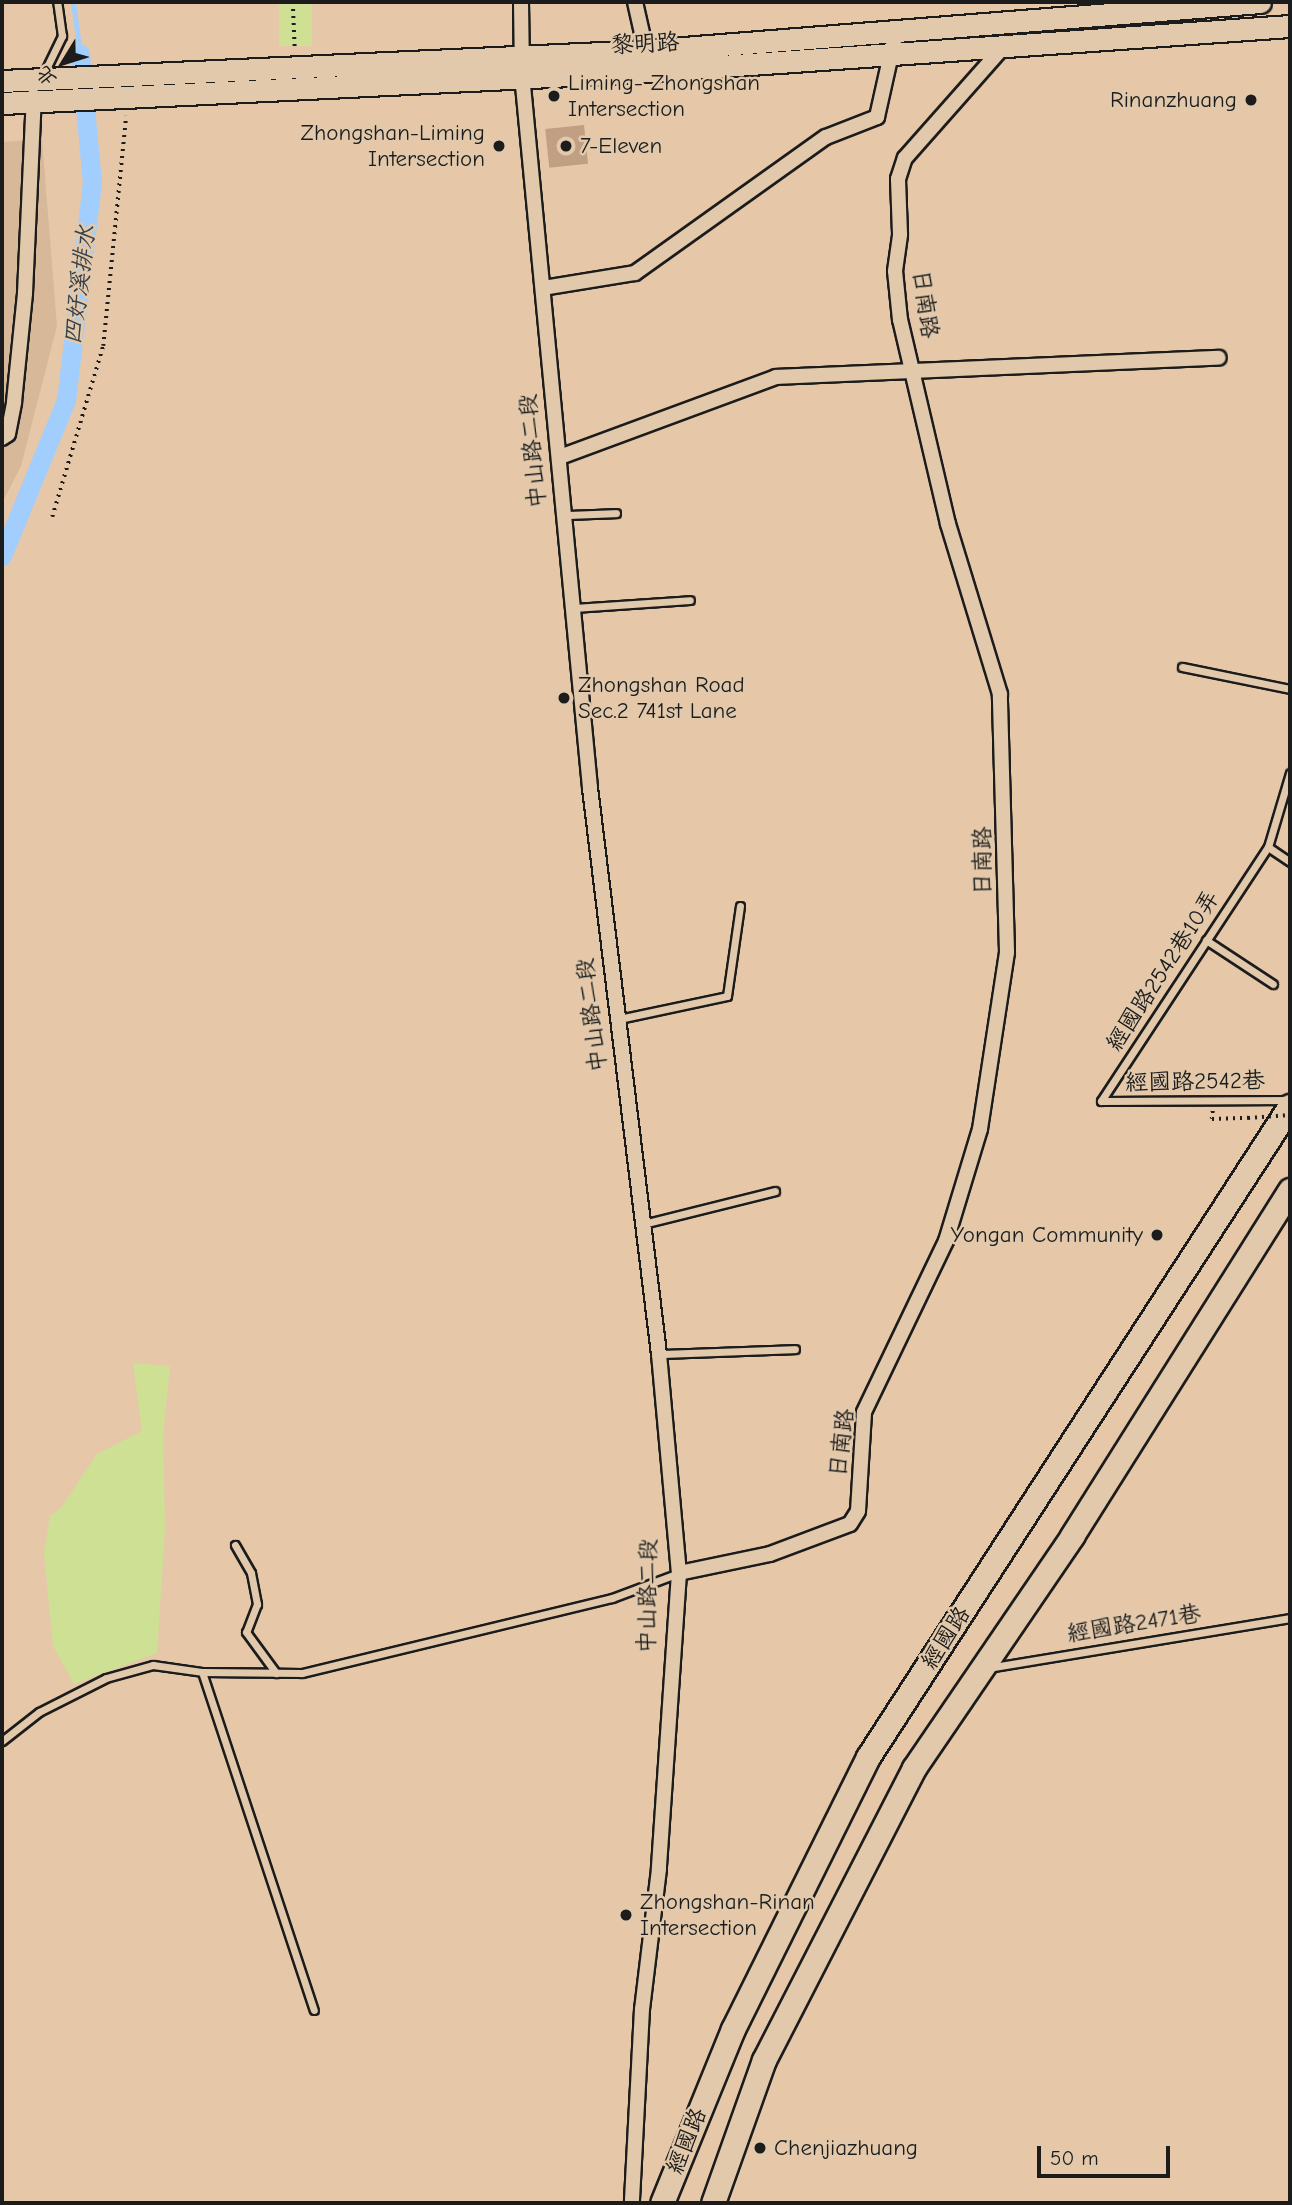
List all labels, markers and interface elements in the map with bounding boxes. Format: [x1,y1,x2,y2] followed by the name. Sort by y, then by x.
[28,28,98,98] north arrow
[610,28,680,60] street label: 黎明路
[32,62,61,90] text: 北
[568,69,760,123] place label: Liming- Zhongshan Intersection
[1110,86,1237,114] place label: Rinanzhuang
[546,88,562,104] marker: Liming- Zhongshan Intersection
[1243,92,1259,108] marker: Rinanzhuang
[301,119,485,173] place label: Zhongshan-Liming Intersection
[580,132,662,160] place label: 7-Eleven
[491,138,507,154] marker: Zhongshan-Liming Intersection
[558,138,574,154] marker: 7-Eleven
[58,224,102,346] water label: 四好溪排水
[907,268,943,340] street label: 日南路
[514,393,552,509] street label: 中山路二段
[578,671,745,725] place label: Zhongshan Road Sec.2 741st Lane
[556,690,572,706] marker: Zhongshan Road Sec.2 741st Lane
[969,827,997,895] street label: 日南路
[1101,886,1225,1056] street label: 經國路2542巷10弄
[571,956,613,1074] street label: 中山路二段
[1125,1067,1265,1097] street label: 經國路2542巷
[950,1221,1143,1249] place label: Yongan Community
[1149,1227,1165,1243] marker: Yongan Community
[824,1407,860,1479] street label: 日南路
[633,1538,663,1654] street label: 中山路二段
[1065,1600,1203,1648] street label: 經國路2471巷
[916,1602,976,1674] street label: 經國路
[640,1888,815,1942] place label: Zhongshan-Rinan Intersection
[618,1907,634,1923] marker: Zhongshan-Rinan Intersection
[661,2104,713,2178] street label: 經國路
[1040,2132,1173,2176] scale bar
[774,2134,918,2162] place label: Chenjiazhuang
[752,2140,768,2156] marker: Chenjiazhuang
[1050,2146,1099,2170] text: 50 m

